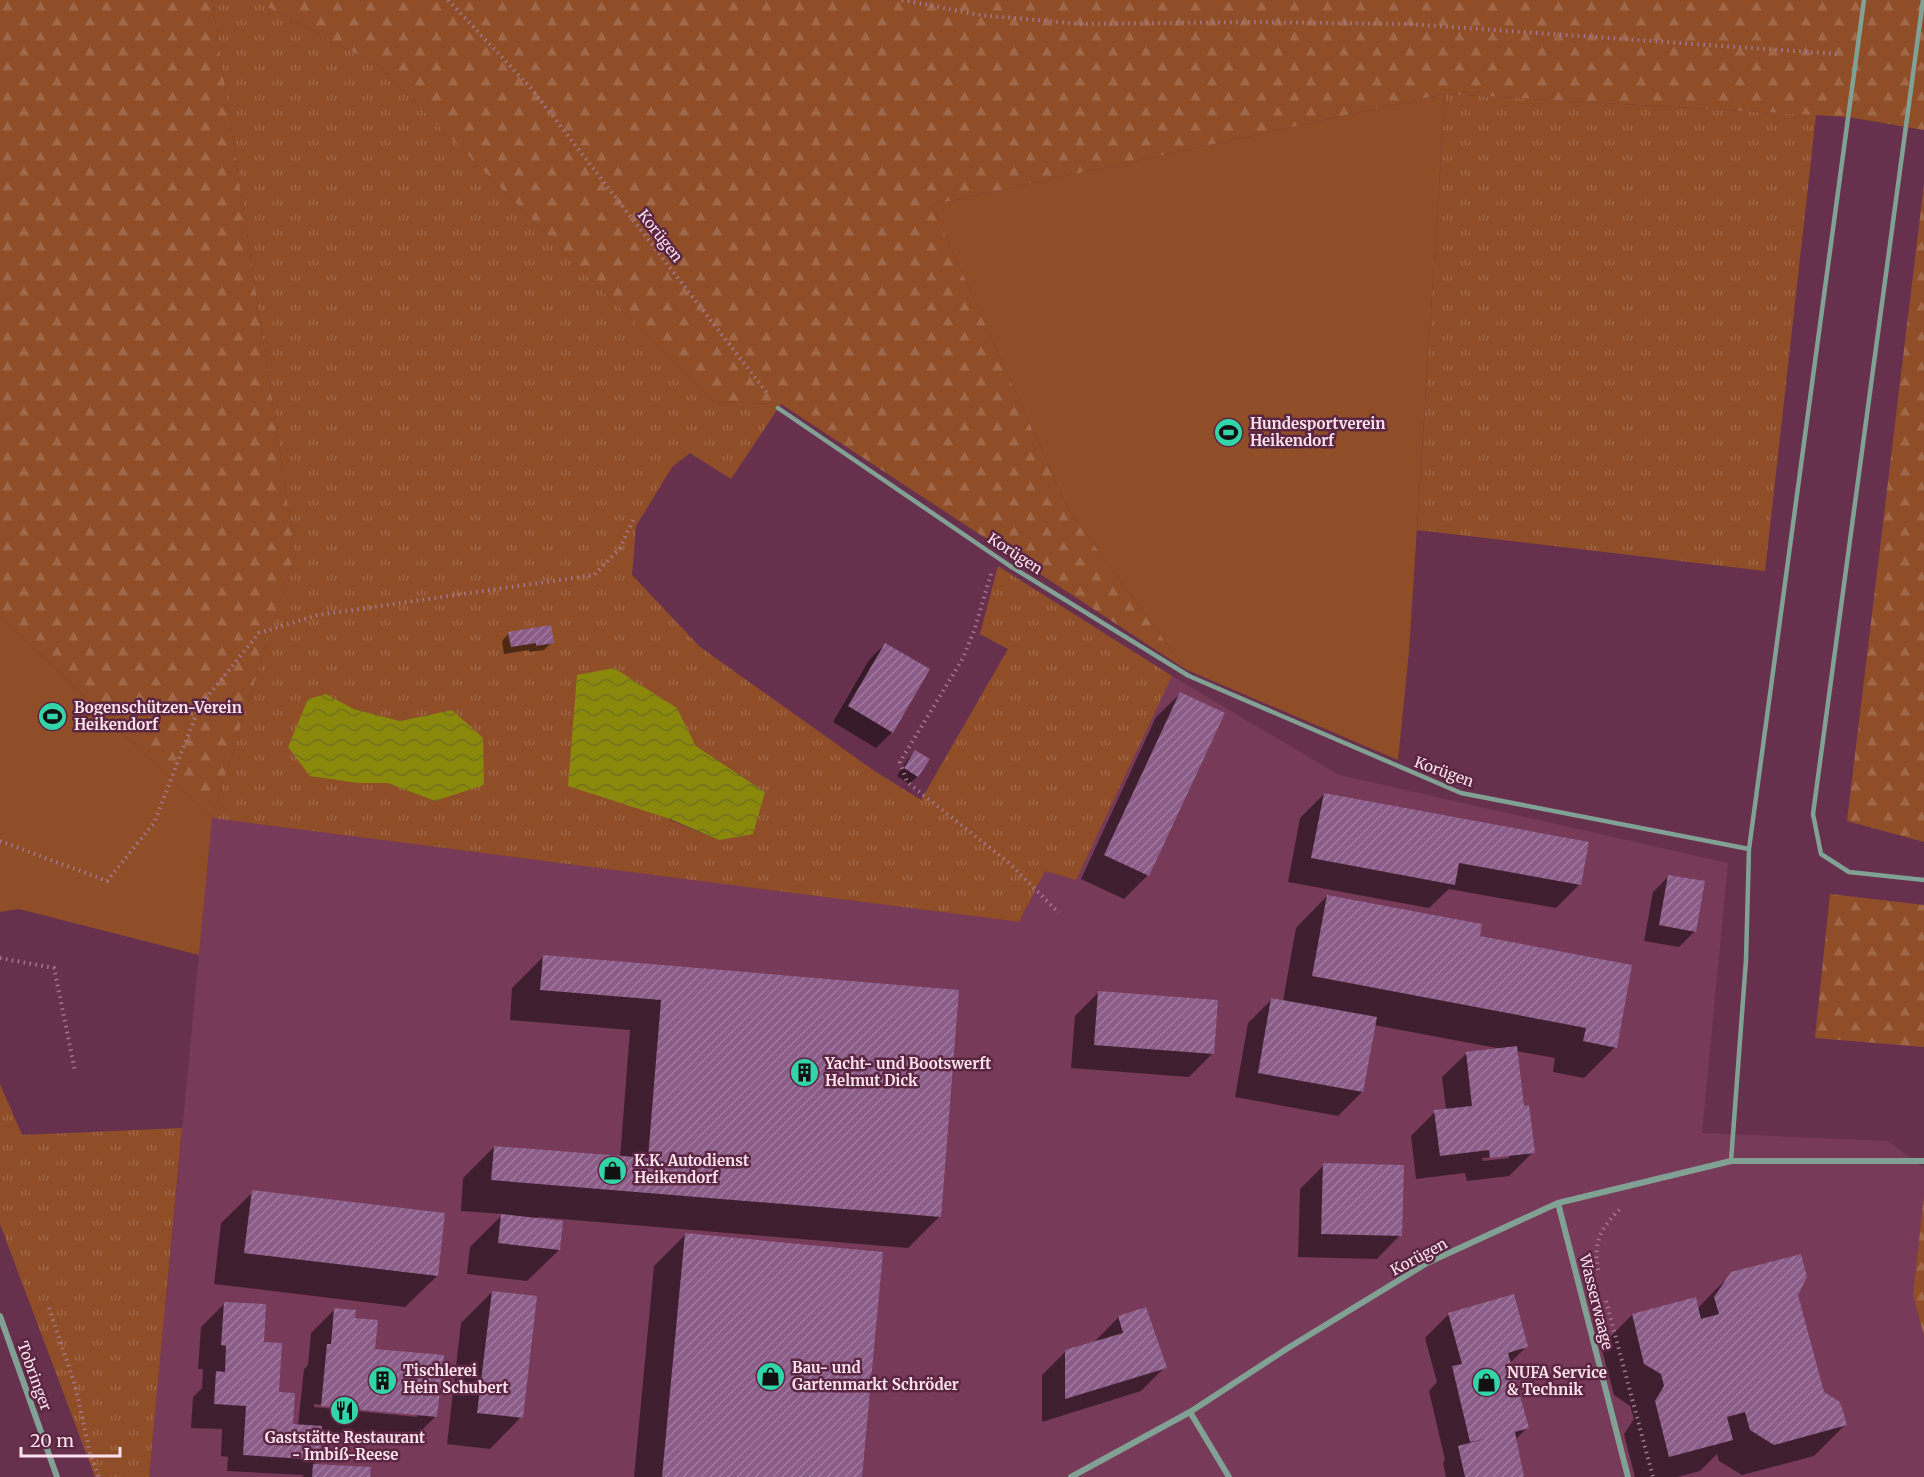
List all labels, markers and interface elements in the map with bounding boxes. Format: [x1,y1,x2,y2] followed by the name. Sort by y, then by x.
[634,206,687,266] street label: Korügen
[1250,414,1385,450] place label: Hundesportverein Heikendorf
[1213,417,1245,449] sports icon: Hundesportverein Heikendorf
[984,529,1046,578] street label: Korügen
[74,698,242,734] place label: Bogenschützen-Verein Heikendorf
[37,701,69,733] sports icon: Bogenschützen-Verein Heikendorf
[1412,752,1476,791] street label: Korügen
[824,1054,991,1090] place label: Yacht- und Bootswerft Helmut Dick
[788,1057,820,1089] building icon: Yacht- und Bootswerft Helmut Dick
[634,1151,749,1187] place label: K.K. Autodienst Heikendorf
[597,1154,629,1186] shop icon: K.K. Autodienst Heikendorf
[1387,1234,1451,1279] street label: Korügen
[1575,1251,1618,1352] street label: Wasserwaage
[13,1339,56,1413] street label: Tobringer
[792,1358,959,1394] place label: Bau- und Gartenmarkt Schröder
[403,1361,509,1397] place label: Tischlerei Hein Schubert
[755,1361,787,1393] shop icon: Bau- und Gartenmarkt Schröder
[1507,1363,1607,1399] place label: NUFA Service & Technik
[366,1364,398,1396] building icon: Tischlerei Hein Schubert
[1470,1366,1502,1398] shop icon: NUFA Service & Technik
[329,1395,361,1427] restaurant icon: Gaststätte Restaurant - Imbiß-Reese
[21,1420,120,1458] scale bar
[265,1428,425,1464] place label: Gaststätte Restaurant - Imbiß-Reese
[30,1429,74,1452] text: 20 m

